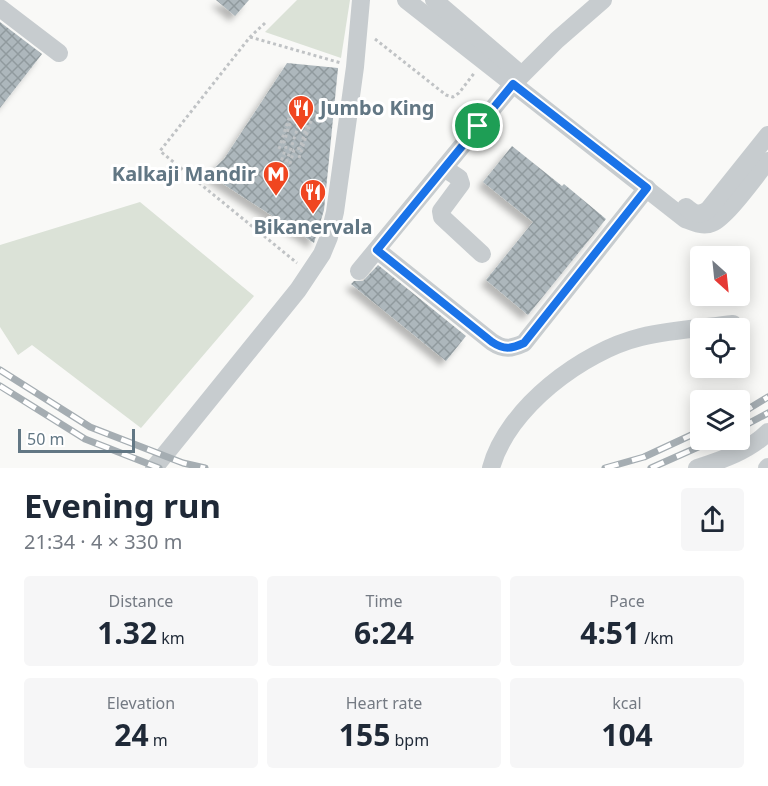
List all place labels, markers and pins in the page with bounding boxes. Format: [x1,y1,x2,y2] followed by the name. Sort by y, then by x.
[286,93,316,131] restaurant icon: Jumbo King
[318,94,434,121] place label: Jumbo King
[452,100,503,151] pin
[261,159,291,197] metro station icon: Kalkaji Mandir
[112,160,256,187] place label: Kalkaji Mandir
[298,177,328,215] restaurant icon: Bikanervala
[254,213,372,240] place label: Bikanervala

